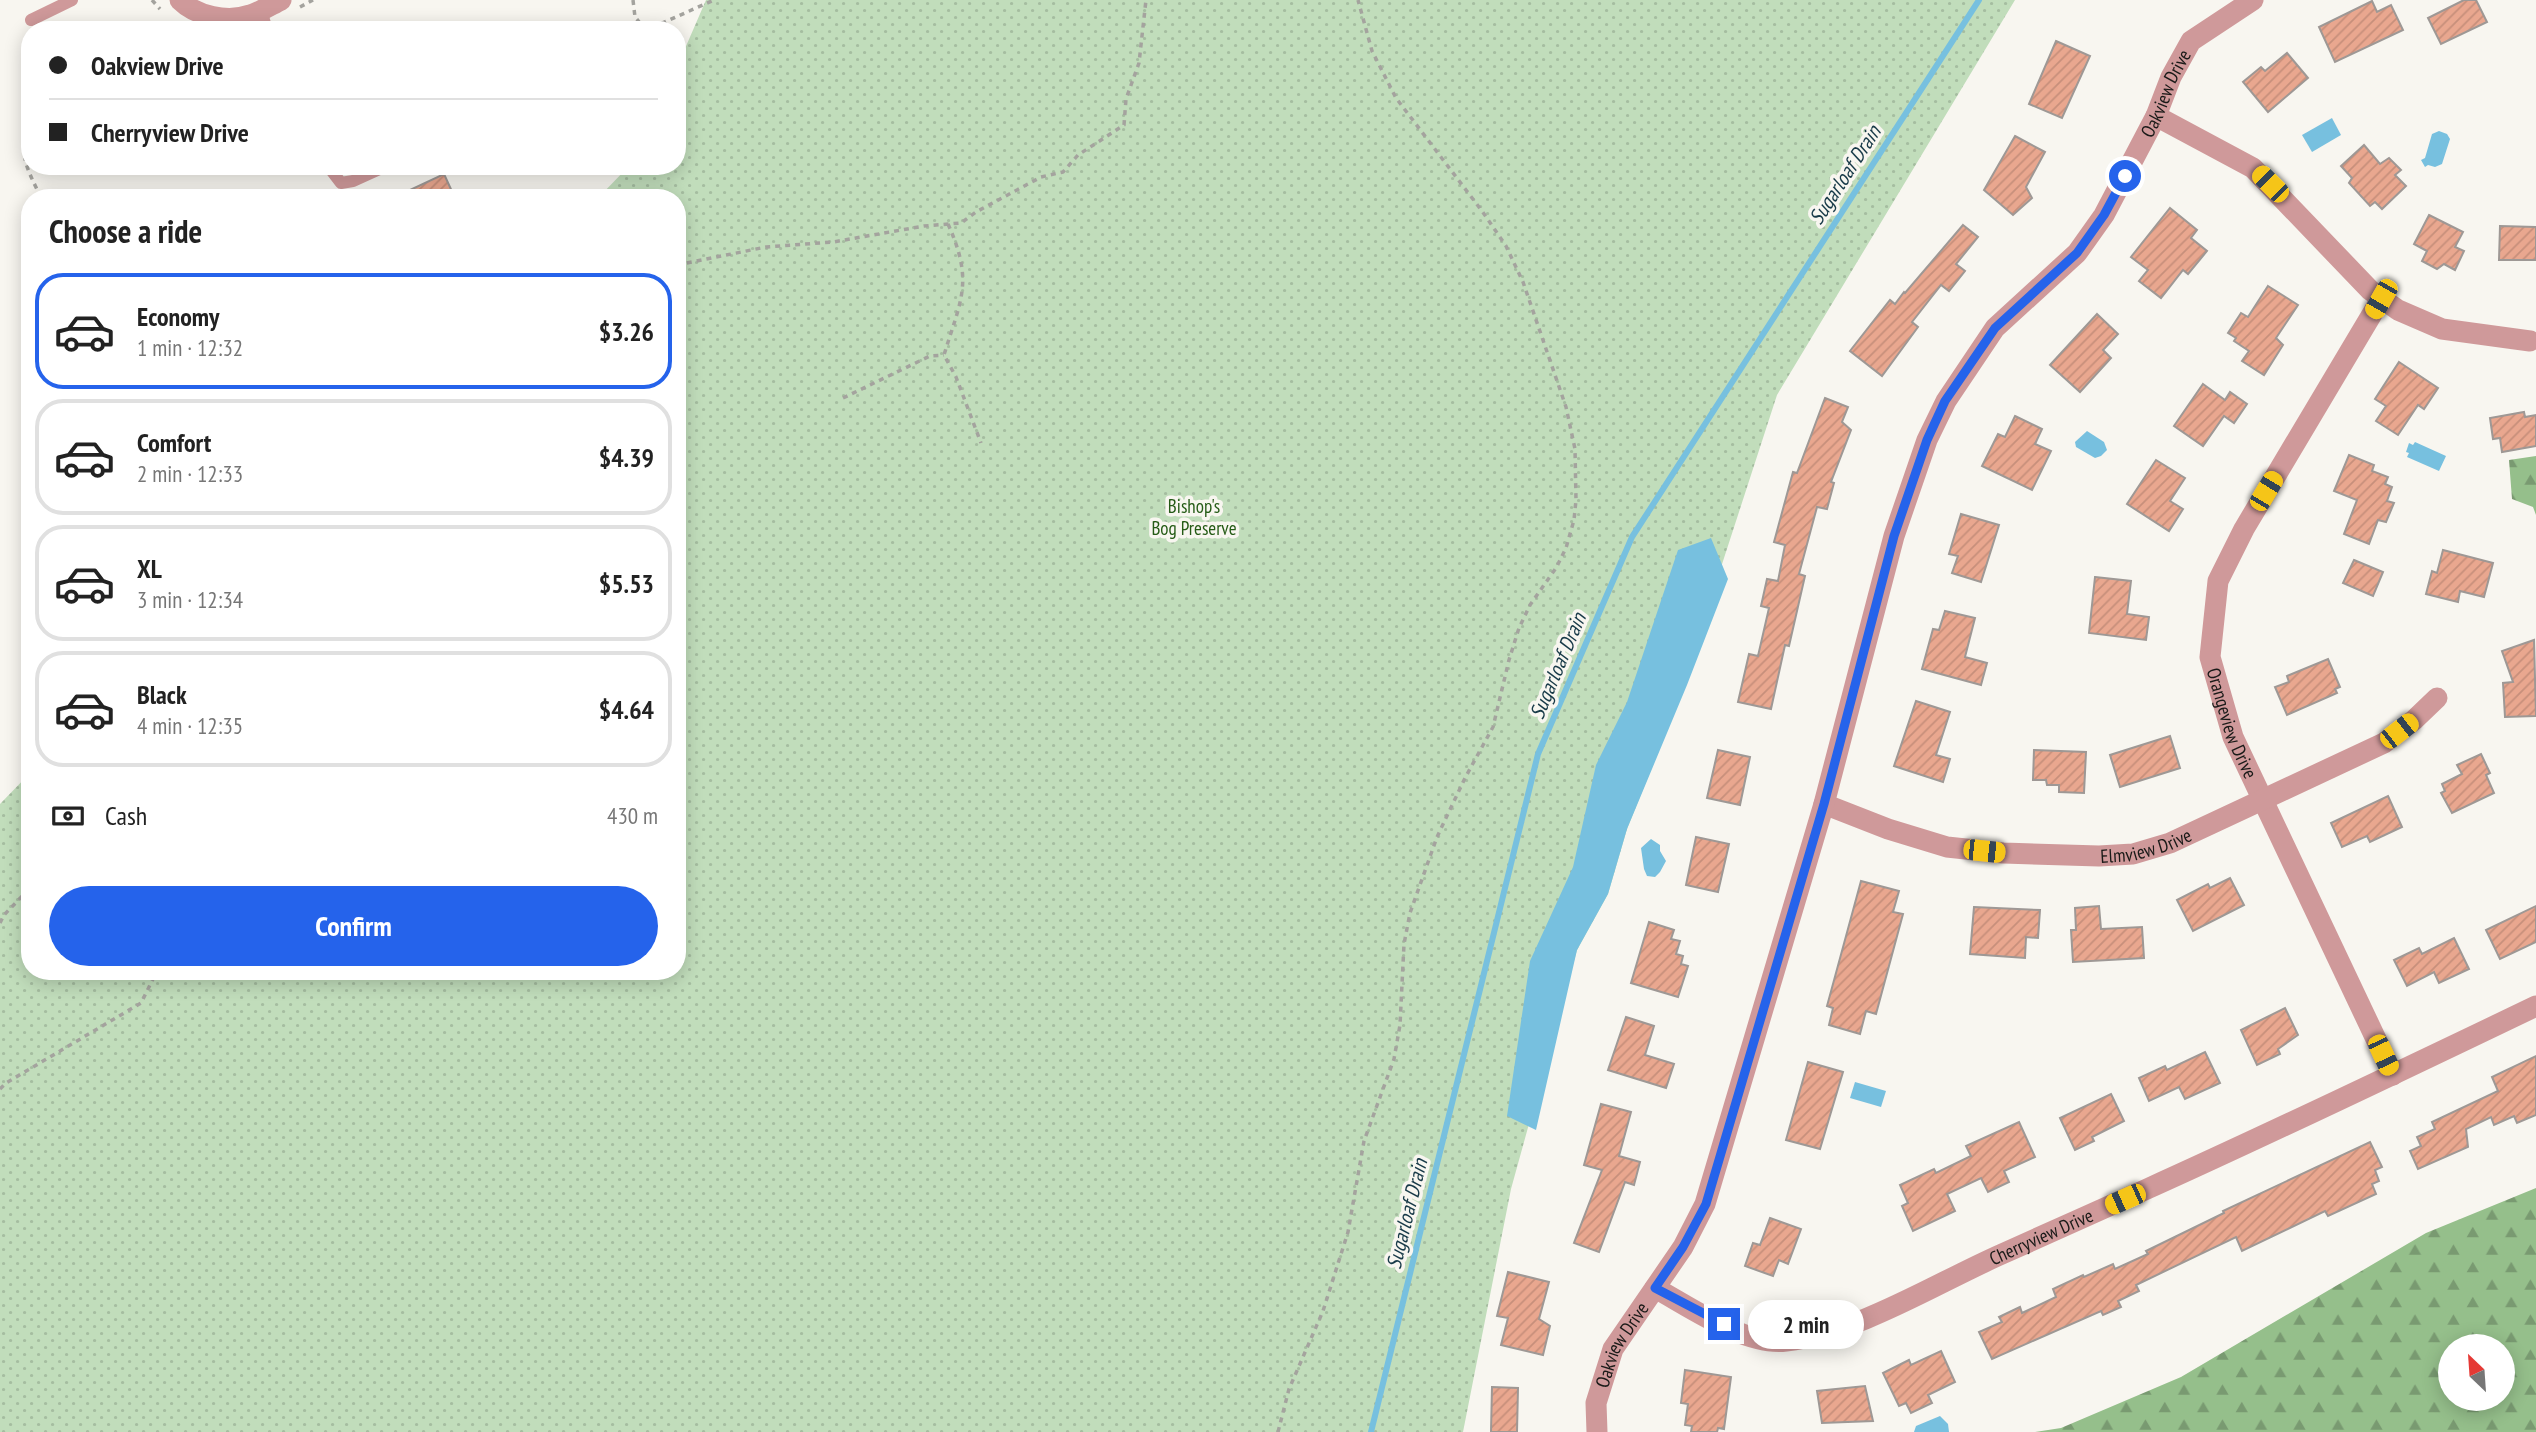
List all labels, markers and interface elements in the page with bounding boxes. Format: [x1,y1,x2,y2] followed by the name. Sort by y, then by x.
[2135,45,2196,141] street label: Oakview Drive
[91,49,224,82] text: Oakview Drive
[91,116,249,149] text: Cherryview Drive
[1803,119,1888,229] water label: Sugarloaf Drain
[2109,160,2141,192] route start
[2248,162,2293,206] car
[49,210,202,252] text: Choose a ride
[2362,276,2401,322] car
[53,300,116,363] icon: car
[137,300,219,333] text: Economy
[599,315,654,348] text: $3.26
[137,333,243,362] text: 1 min · 12:32
[53,426,116,489] icon: car
[137,426,211,459] text: Comfort
[599,441,654,474] text: $4.39
[137,459,243,488] text: 2 min · 12:33
[2247,468,2286,514] car
[1151,494,1237,540] park label: Bishop's Bog Preserve
[53,552,116,615] icon: car
[137,552,162,585] text: XL
[599,567,654,600] text: $5.53
[137,585,243,614] text: 3 min · 12:34
[1523,607,1593,723] water label: Sugarloaf Drain
[2202,665,2263,782] street label: Orangeview Drive
[53,678,116,741] icon: car
[137,678,187,711] text: Black
[599,693,654,726] text: $4.64
[2376,710,2423,752] car
[137,711,243,740] text: 4 min · 12:35
[49,797,87,835] icon: cash
[105,799,147,832] text: Cash
[607,801,658,830] text: 430 m
[2100,823,2195,868] street label: Elmview Drive
[1963,838,2006,864] car
[49,886,658,966] button: Confirm
[2365,1032,2402,1078] car
[1380,1154,1434,1272] water label: Sugarloaf Drain
[2102,1181,2149,1217] car
[1985,1203,2097,1270] street label: Cherryview Drive
[1590,1297,1654,1390] street label: Oakview Drive
[1748,1300,1864,1348] callout: 2 min
[1708,1308,1740,1340] route end
[1783,1310,1829,1339] text: 2 min
[2438,1334,2515,1410] north arrow
[2438,1334,2515,1411] map controls

